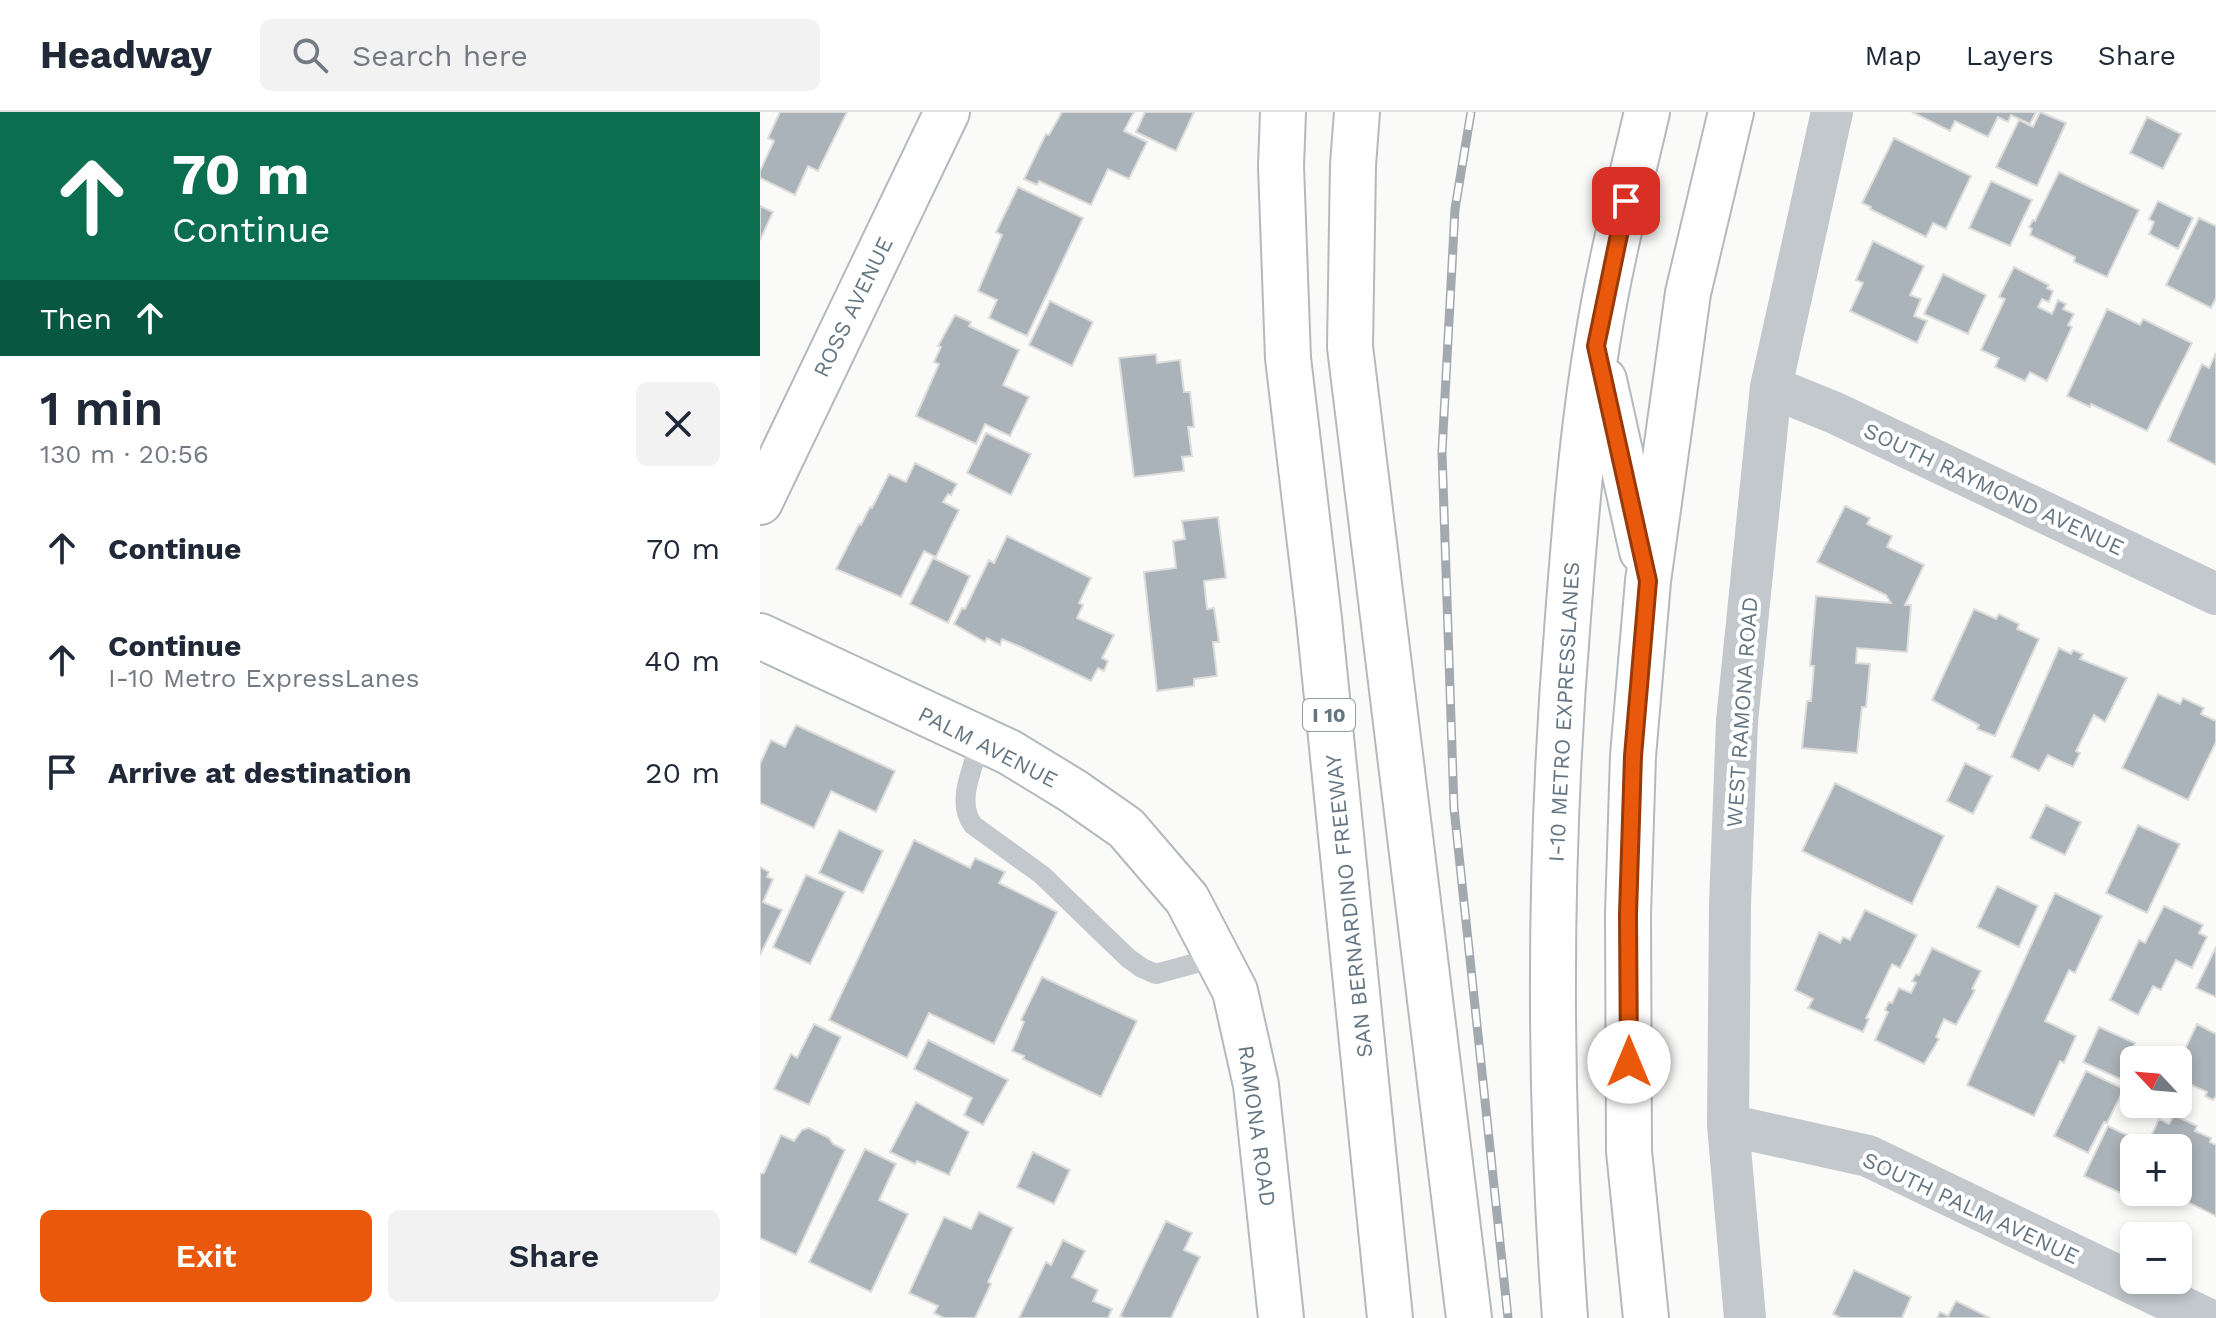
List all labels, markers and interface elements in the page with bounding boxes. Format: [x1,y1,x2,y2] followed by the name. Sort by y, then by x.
[260,19,820,91] search box
[40,33,212,77] text: Headway
[288,33,332,77] icon: search
[352,38,528,73] text: Search here
[1865,39,1922,72] text: Map
[1966,39,2054,72] text: Layers
[2098,39,2176,72] text: Share
[172,142,309,208] text: 70 m
[40,144,144,248] icon: ahead
[1592,167,1660,235] pin
[1604,179,1648,223] icon: arrive
[172,209,330,251] text: Continue
[808,233,898,381] street label: ROSS AVENUE
[128,296,172,340] icon: ahead
[40,301,112,336] text: Then
[40,380,163,437] text: 1 min
[636,382,720,466] button: close
[1860,418,2128,560] street label: SOUTH RAYMOND AVENUE
[40,439,209,469] text: 130 m · 20:56
[40,526,84,570] icon: ahead
[108,531,241,566] text: Continue
[646,531,720,566] text: 70 m
[1544,561,1584,863] street label: I-10 METRO EXPRESSLANES
[1721,596,1763,828] street label: WEST RAMONA ROAD
[108,628,241,663] text: Continue
[40,638,84,682] icon: ahead
[644,643,720,678] text: 40 m
[108,663,419,693] text: I-10 Metro ExpressLanes
[1303,699,1355,731] road number: I 10
[914,701,1062,793] street label: PALM AVENUE
[40,750,84,794] icon: arrive
[1321,753,1377,1059] street label: SAN BERNARDINO FREEWAY
[108,755,412,790] text: Arrive at destination
[645,755,720,790] text: 20 m
[1587,1020,1671,1104] position arrow
[1233,1044,1281,1208] street label: RAMONA ROAD
[2120,1046,2192,1118] north arrow
[2120,1046,2192,1294] map controls
[2120,1134,2192,1206] button: +
[1859,1147,2083,1269] street label: SOUTH PALM AVENUE
[40,1210,372,1302] button: Exit
[388,1210,720,1302] button: Share
[2120,1222,2192,1294] button: −

